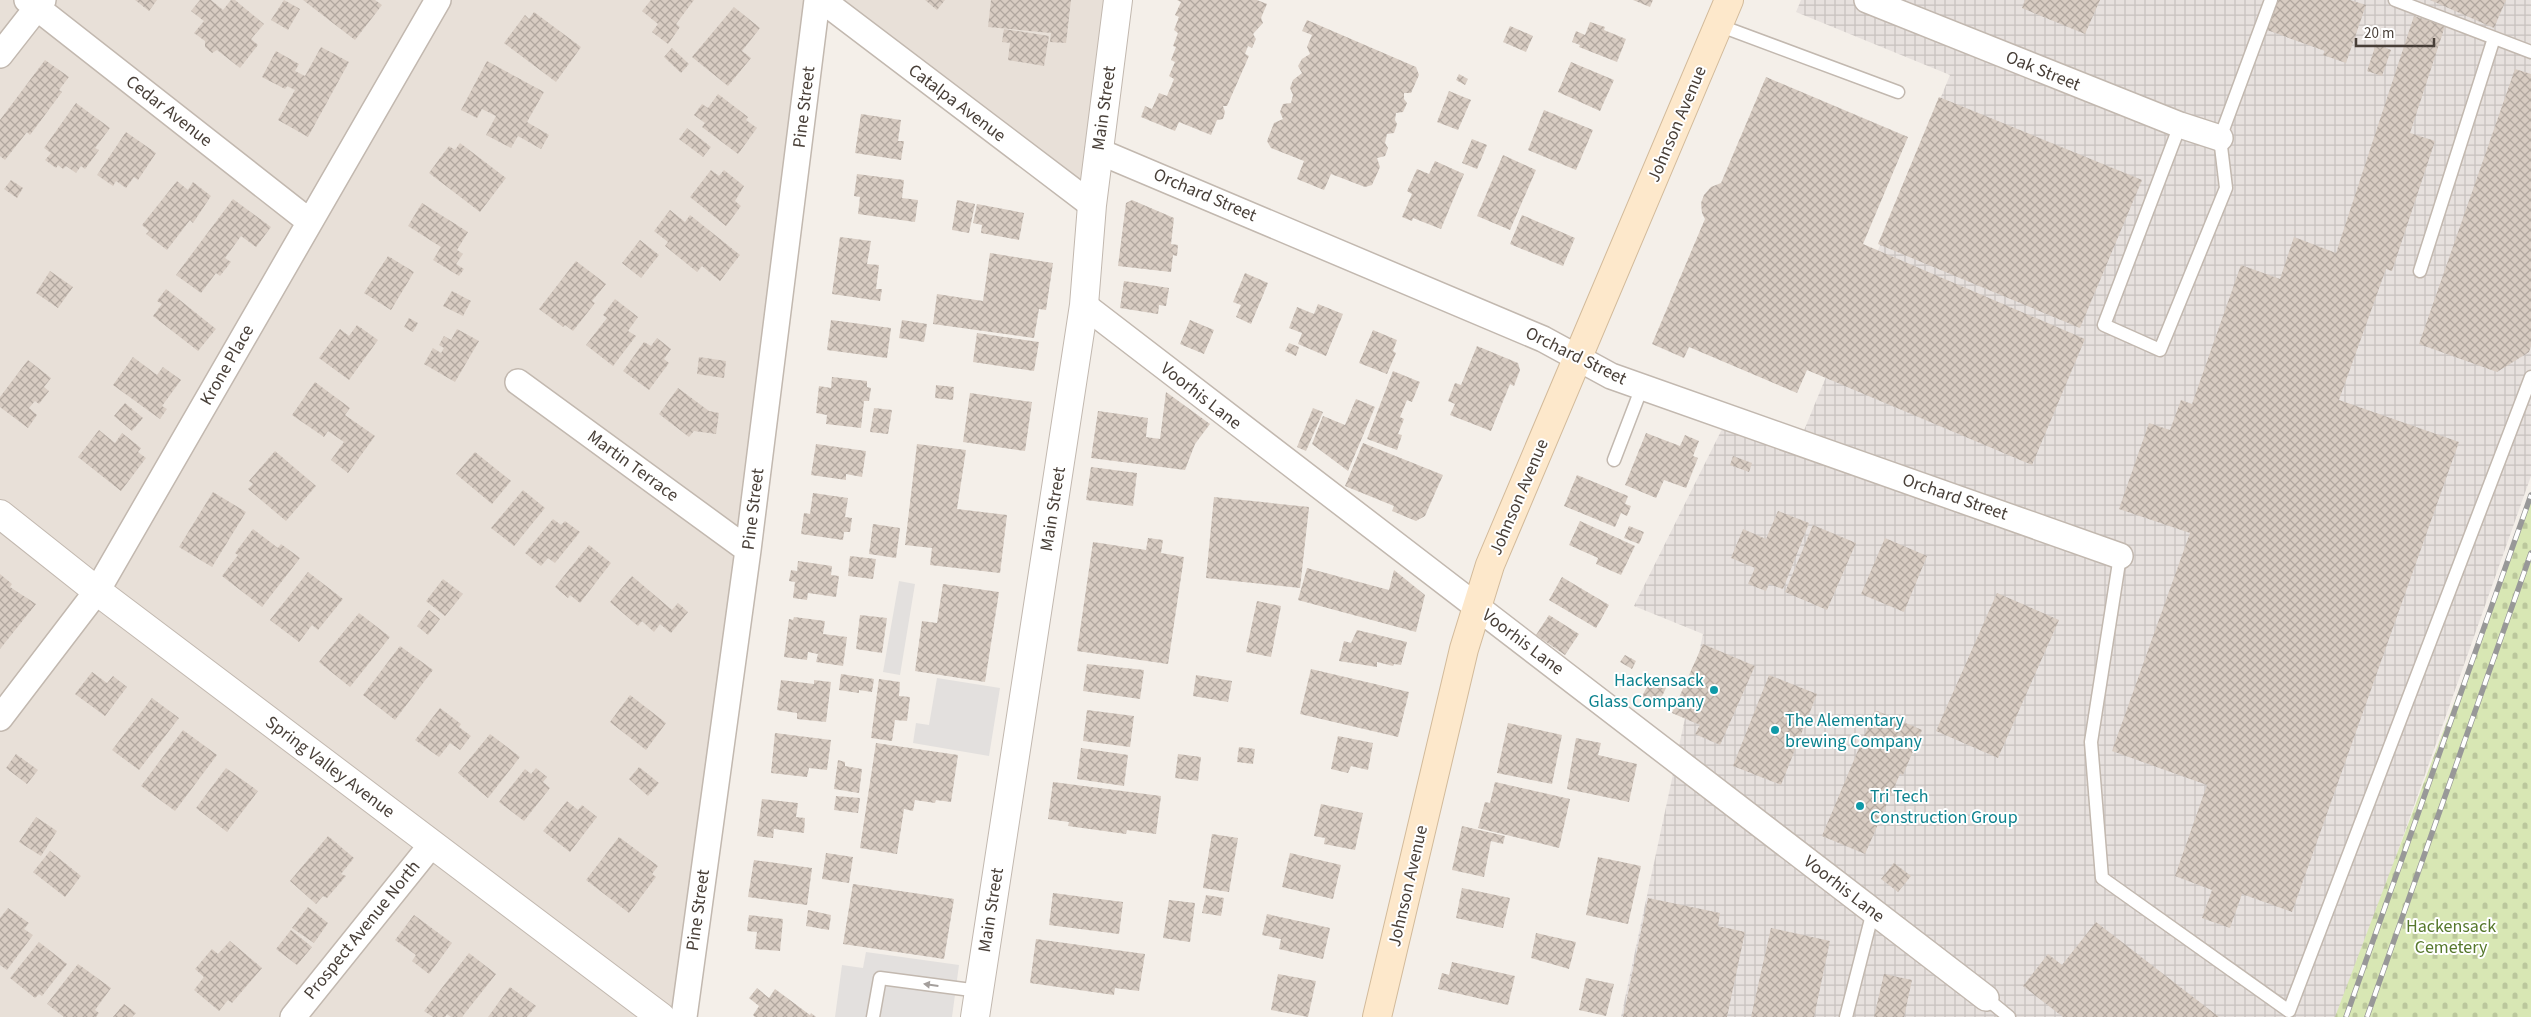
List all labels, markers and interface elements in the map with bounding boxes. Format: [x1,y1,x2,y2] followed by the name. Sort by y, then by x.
[2356,15,2434,47] scale bar
[2364,23,2394,44] text: 20 m
[2002,45,2084,97] street label: Oak Street
[903,58,1011,148] street label: Catalpa Avenue
[1641,62,1713,186] street label: Johnson Avenue
[1086,64,1122,152] street label: Main Street
[787,65,821,149] street label: Pine Street
[120,69,218,153] street label: Cedar Avenue
[1150,162,1260,228] street label: Orchard Street
[194,320,260,410] street label: Krone Place
[1521,321,1631,391] street label: Orchard Street
[1155,356,1247,436] street label: Voorhis Lane
[582,424,684,508] street label: Martin Terrace
[1483,435,1555,559] street label: Johnson Avenue
[1034,465,1072,553] street label: Main Street
[736,467,770,551] street label: Pine Street
[1899,467,2011,527] street label: Orchard Street
[1477,603,1569,681] street label: Voorhis Lane
[1589,668,1705,714] place label: Hackensack Glass Company
[1708,684,1720,696] marker: Hackensack Glass Company
[1785,708,1923,754] place label: The Alementary brewing Company
[260,710,400,824] street label: Spring Valley Avenue
[1769,724,1781,736] marker: The Alementary brewing Company
[1870,784,2018,830] place label: Tri Tech Construction Group
[1854,800,1866,812] marker: Tri Tech Construction Group
[1382,823,1434,949] street label: Johnson Avenue
[1798,849,1890,929] street label: Voorhis Lane
[298,855,426,1005] street label: Prospect Avenue North
[972,866,1010,954] street label: Main Street
[680,868,716,952] street label: Pine Street
[2406,914,2496,960] park label: Hackensack Cemetery
[922,981,938,989] one-way arrow

